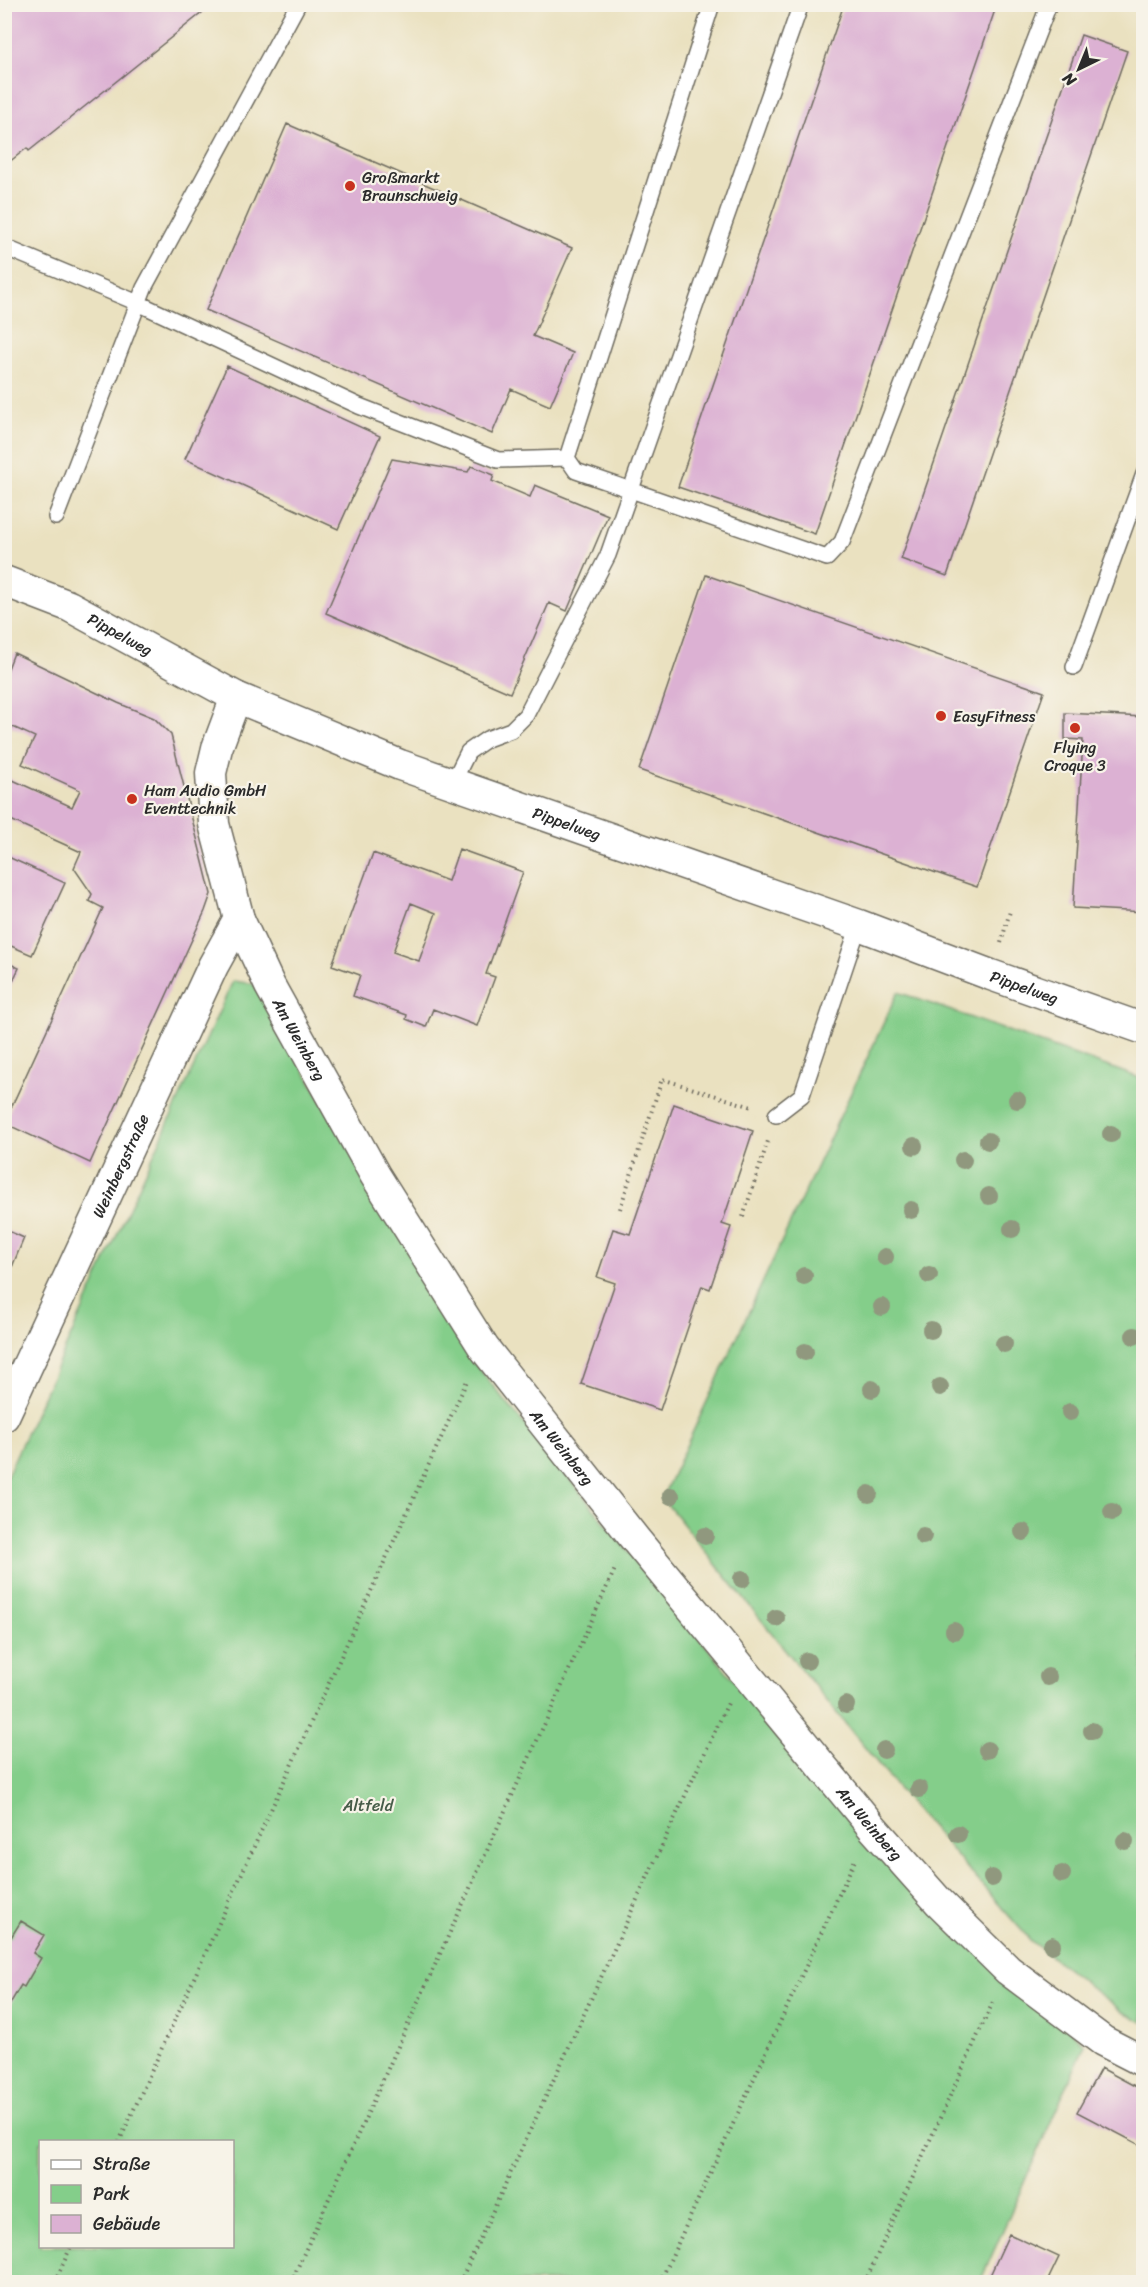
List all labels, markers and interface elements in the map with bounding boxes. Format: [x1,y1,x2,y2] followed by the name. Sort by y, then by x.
[1049,39,1109,99] north arrow
[1055,65,1084,95] text: N
[362,163,458,210] place label: Großmarkt Braunschweig
[343,179,357,193] marker: Großmarkt Braunschweig
[82,605,158,664] street label: Pippelweg
[953,702,1036,731] place label: EasyFitness
[934,709,948,723] marker: EasyFitness
[1068,721,1082,735] marker: Flying Croque 3
[1044,733,1106,780] place label: Flying Croque 3
[144,776,267,823] place label: Ham Audio GmbH Eventtechnik
[125,792,139,806] marker: Ham Audio GmbH Eventtechnik
[528,798,605,849] street label: Pippelweg
[986,962,1062,1013] street label: Pippelweg
[264,991,334,1086] street label: Am Weinberg
[84,1109,158,1223] street label: Weinbergstraße
[521,1402,602,1492] street label: Am Weinberg
[828,1779,910,1868] street label: Am Weinberg
[342,1791,395,1820] park label: Altfeld
[39,2140,234,2248] legend
[93,2148,150,2180] text: Straße
[93,2178,130,2210] text: Park
[93,2208,161,2240] text: Gebäude

